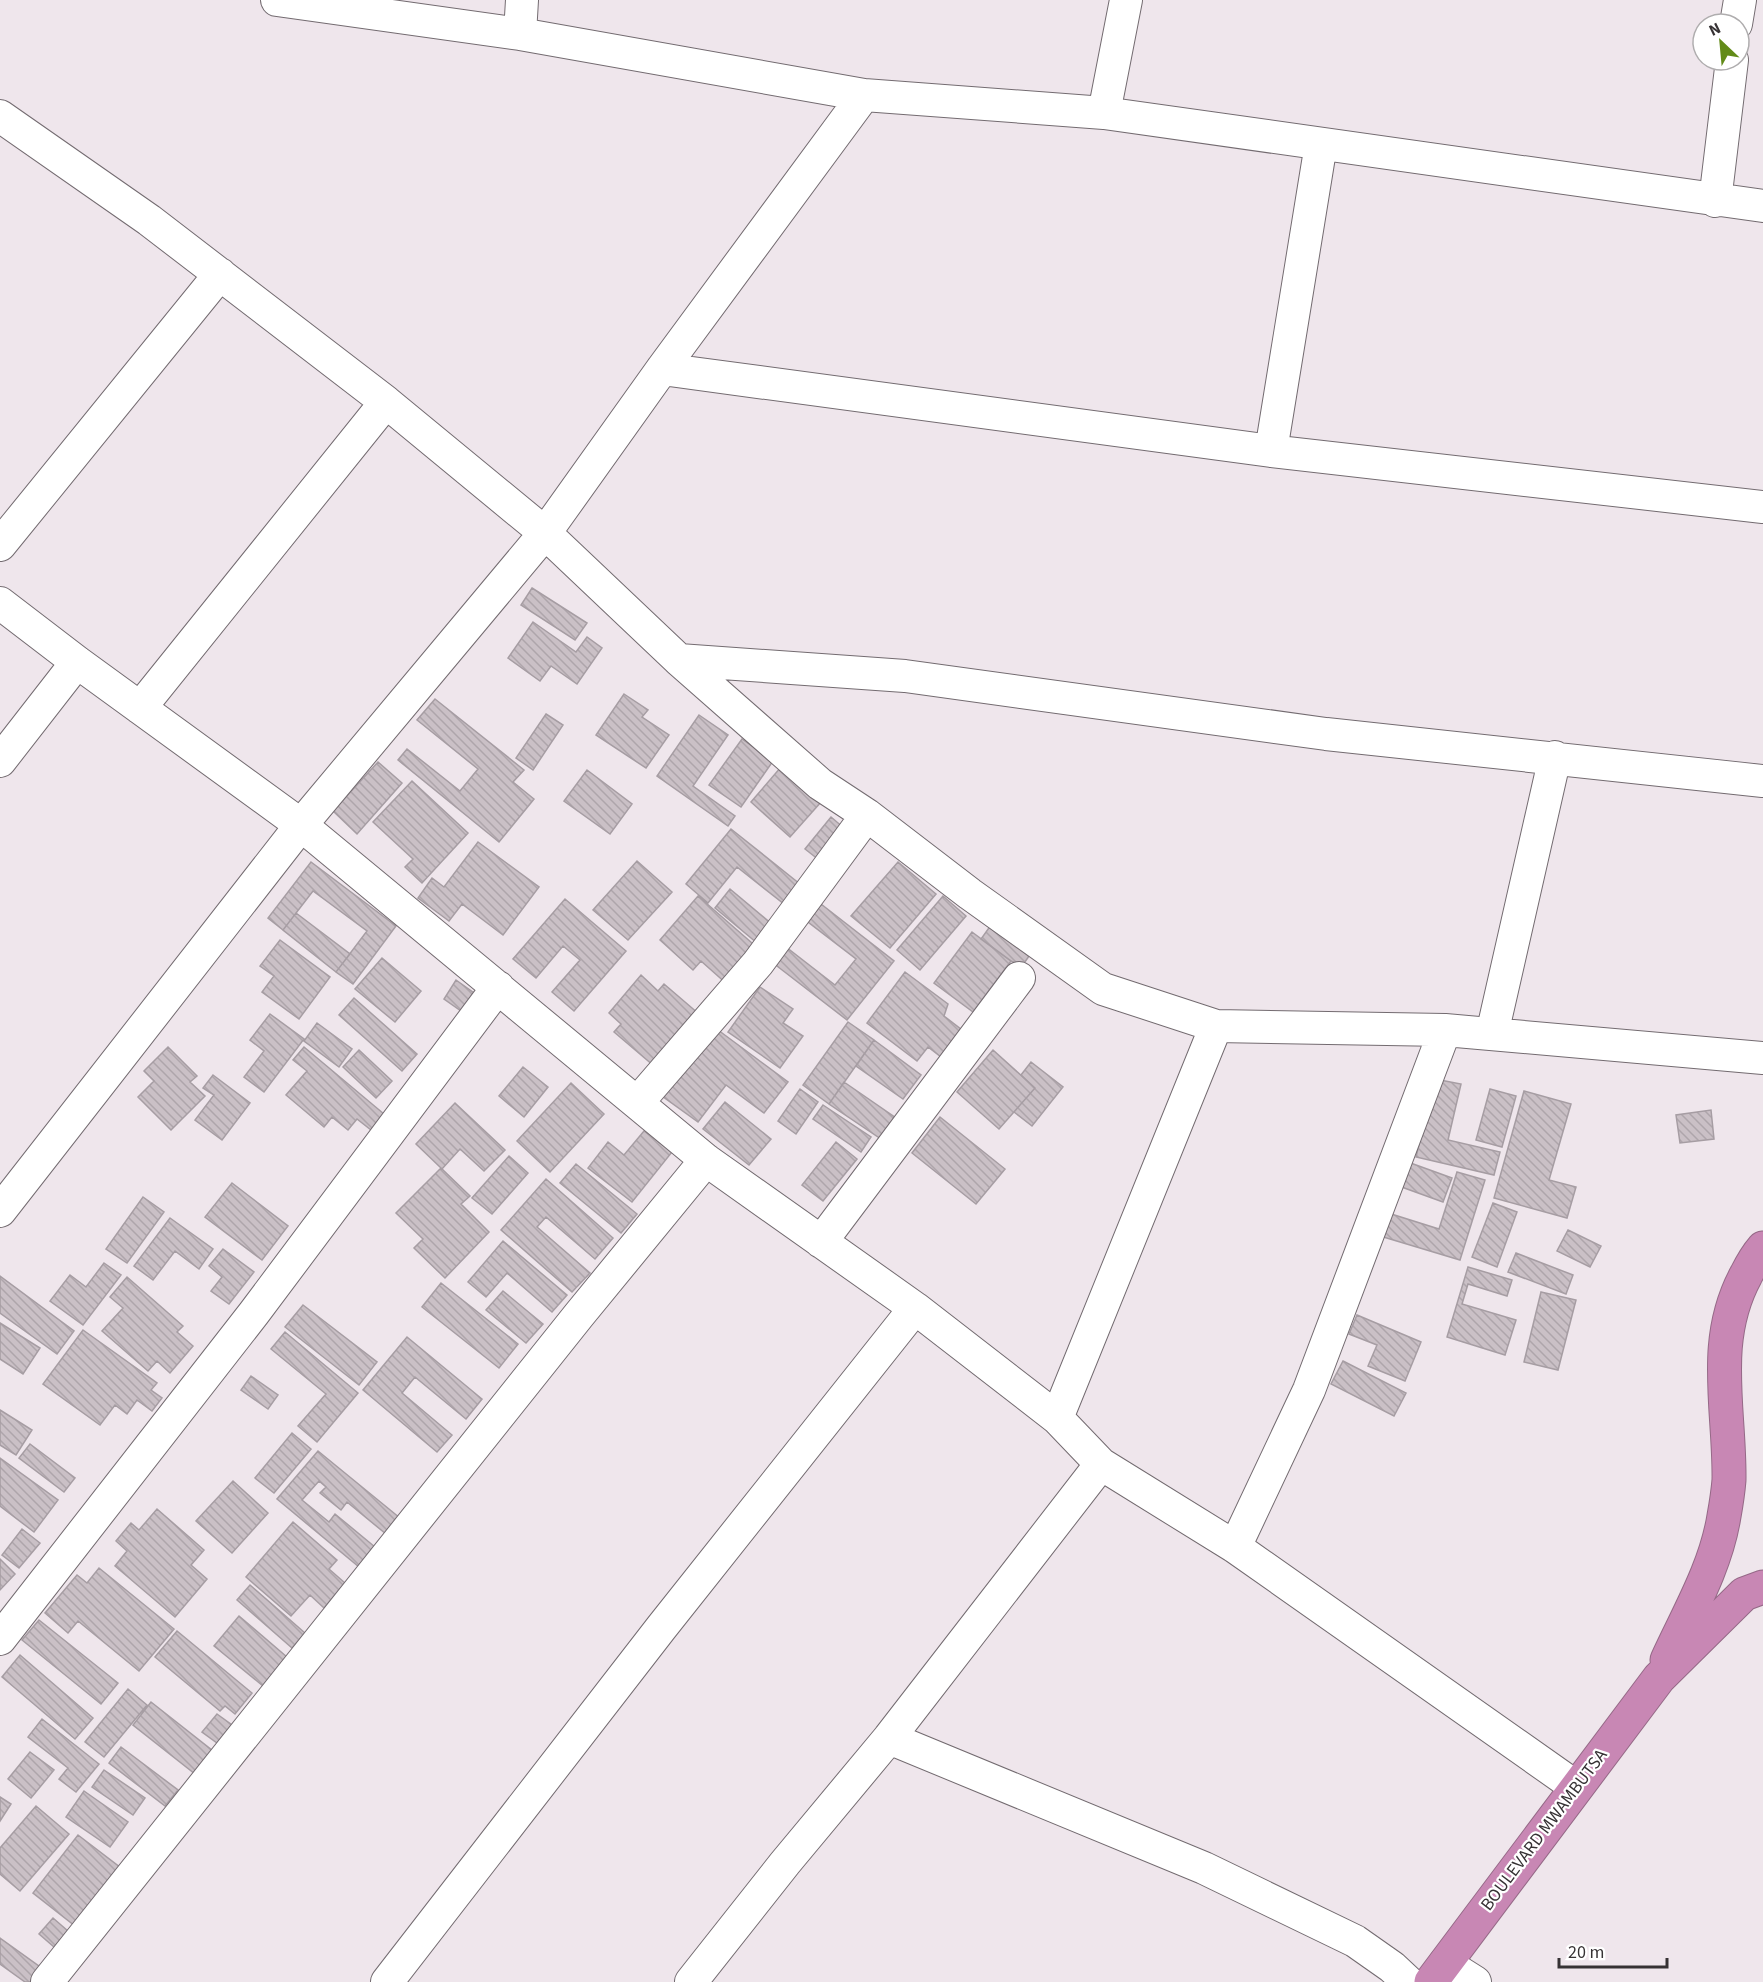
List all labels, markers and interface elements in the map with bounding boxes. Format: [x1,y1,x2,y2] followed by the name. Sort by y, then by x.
[1691,12,1751,72] north arrow
[1705,17,1724,42] text: N
[1475,1744,1613,1916] street label: BOULEVARD MWAMBUTSA
[1559,1931,1667,1969] scale bar
[1568,1940,1604,1965] text: 20 m

